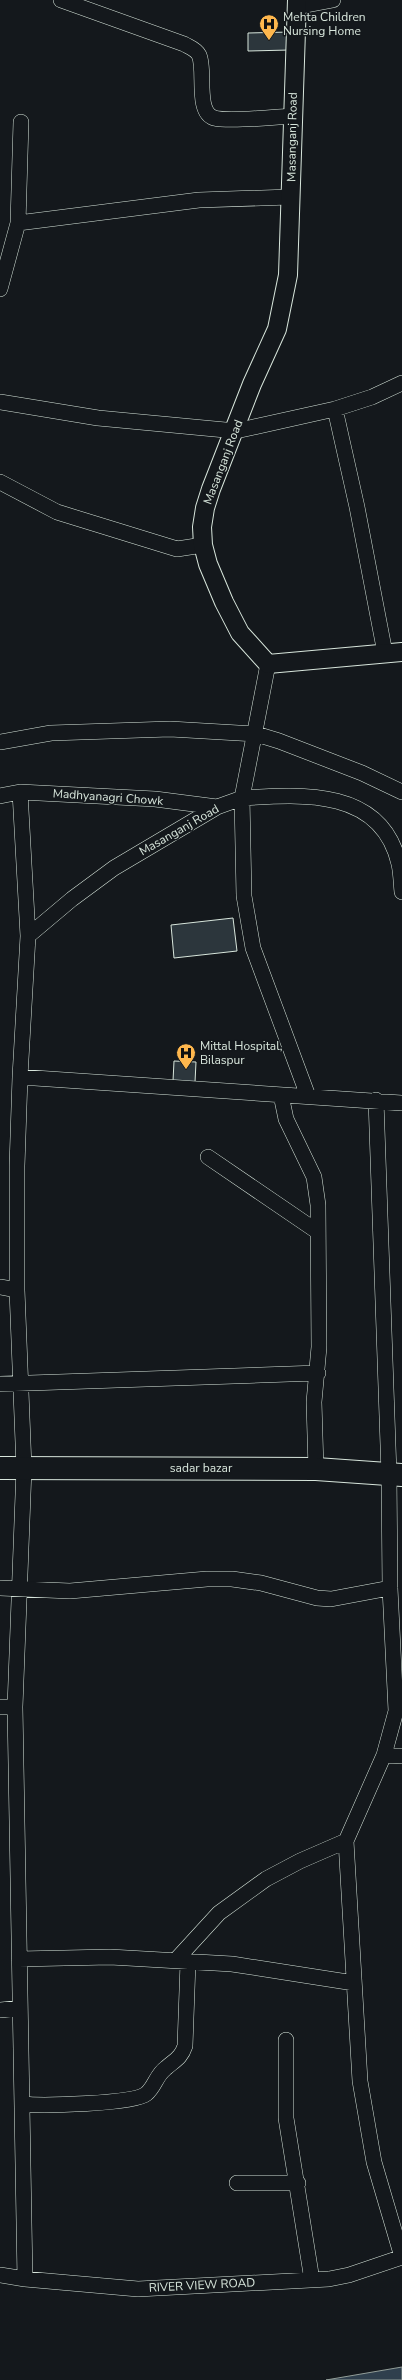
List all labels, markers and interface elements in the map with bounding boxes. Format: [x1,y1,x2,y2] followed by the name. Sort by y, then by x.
[283,9,366,39] place label: Mehta Children Nursing Home
[258,13,280,41] hospital icon: Mehta Children Nursing Home
[283,92,301,182] street label: Masanganj Road
[199,417,247,507] street label: Masanganj Road
[52,785,165,809] street label: Madhyanagri Chowk
[136,801,222,859] street label: Masanganj Road
[200,1038,283,1068] place label: Mittal Hospital, Bilaspur
[175,1042,197,1070] hospital icon: Mittal Hospital, Bilaspur
[170,1460,233,1476] street label: sadar bazar
[148,2274,256,2296] street label: RIVER VIEW ROAD

